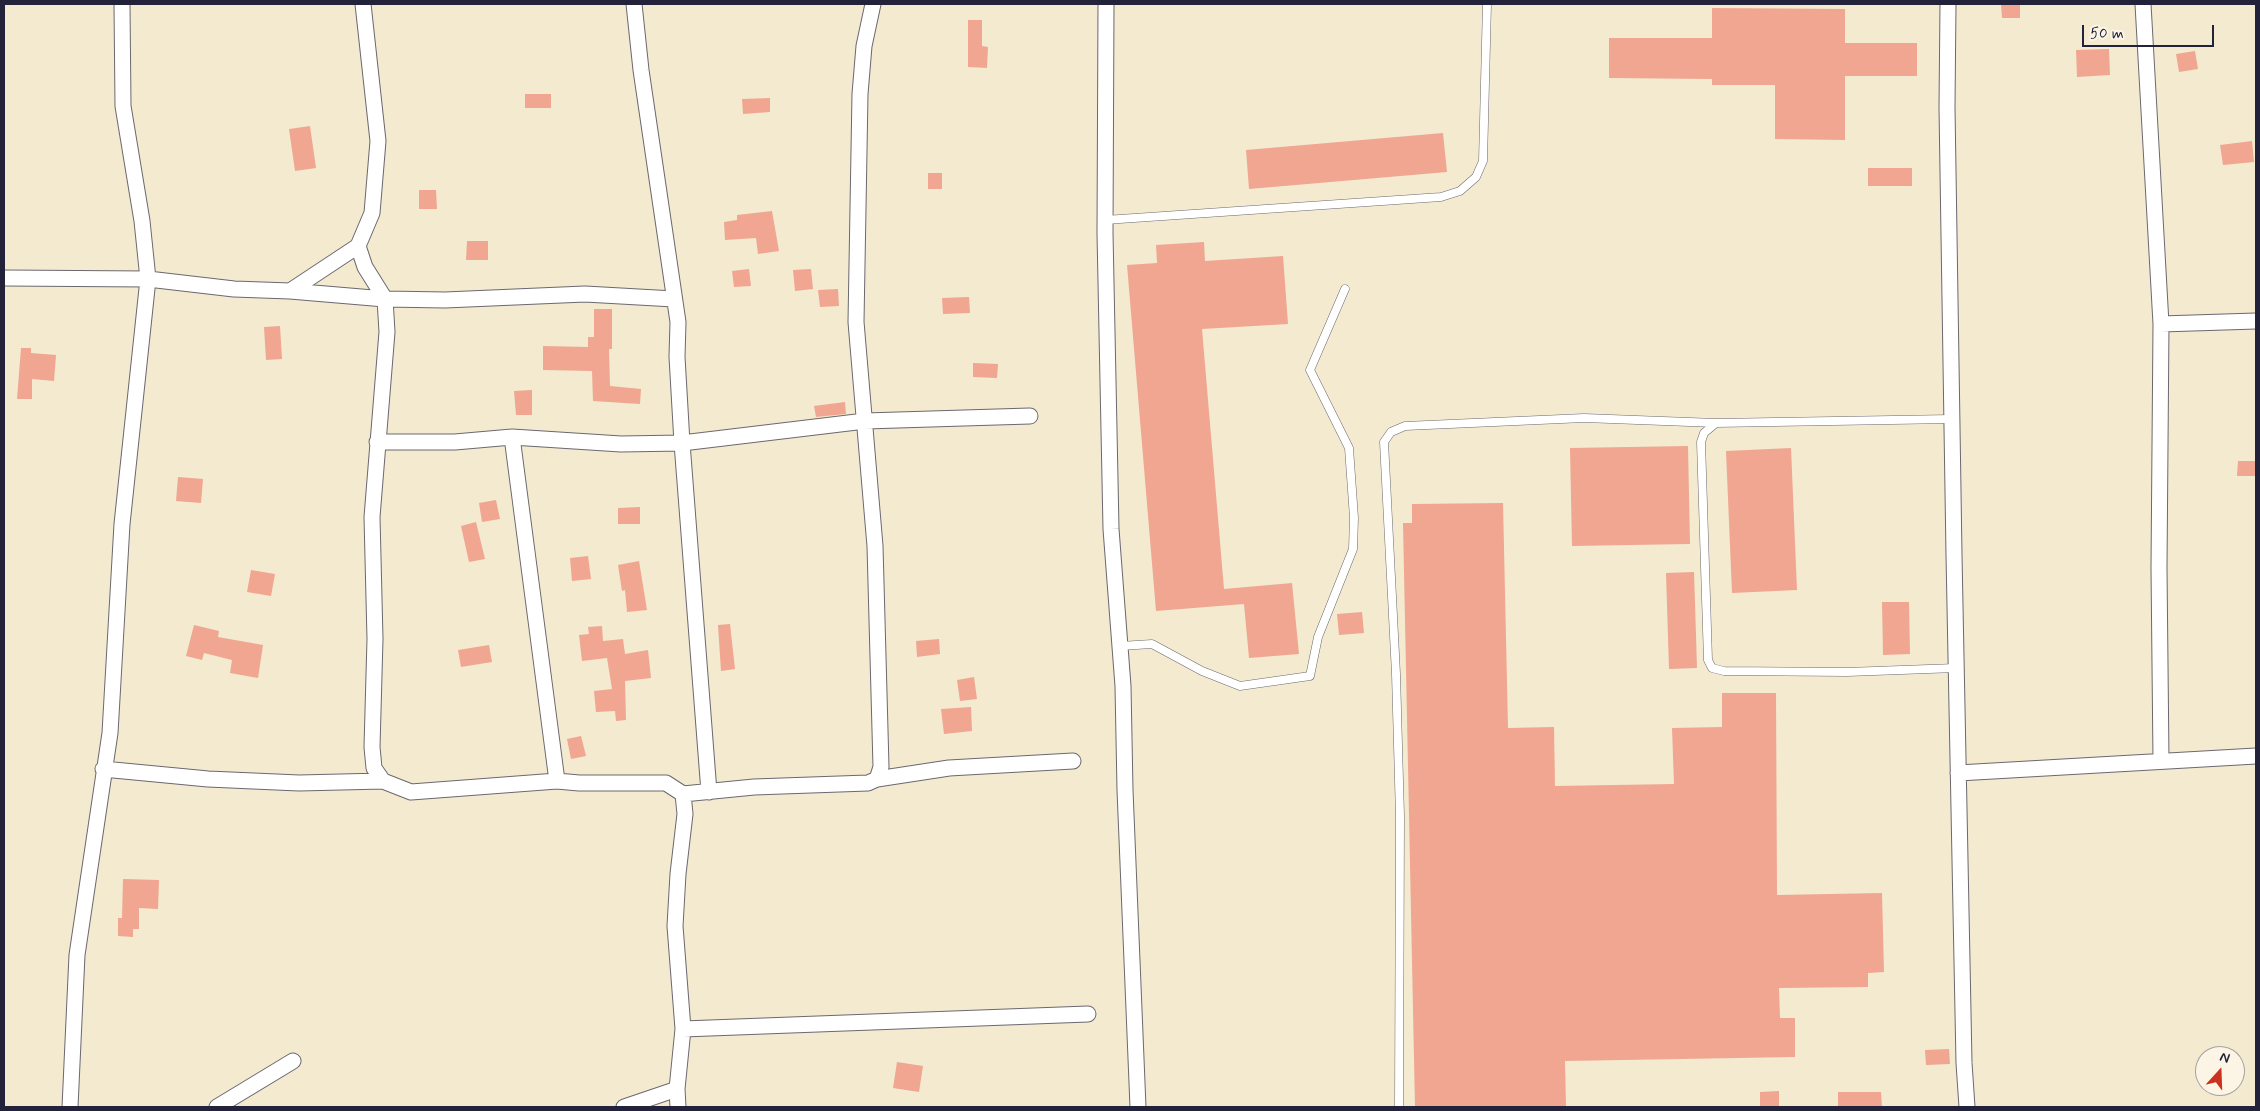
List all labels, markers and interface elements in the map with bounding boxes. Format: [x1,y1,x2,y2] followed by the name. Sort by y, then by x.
[2085,15,2218,47] scale bar
[2090,24,2124,44] text: 50 m
[2195,1046,2245,1096] north arrow
[2217,1048,2232,1068] text: N

